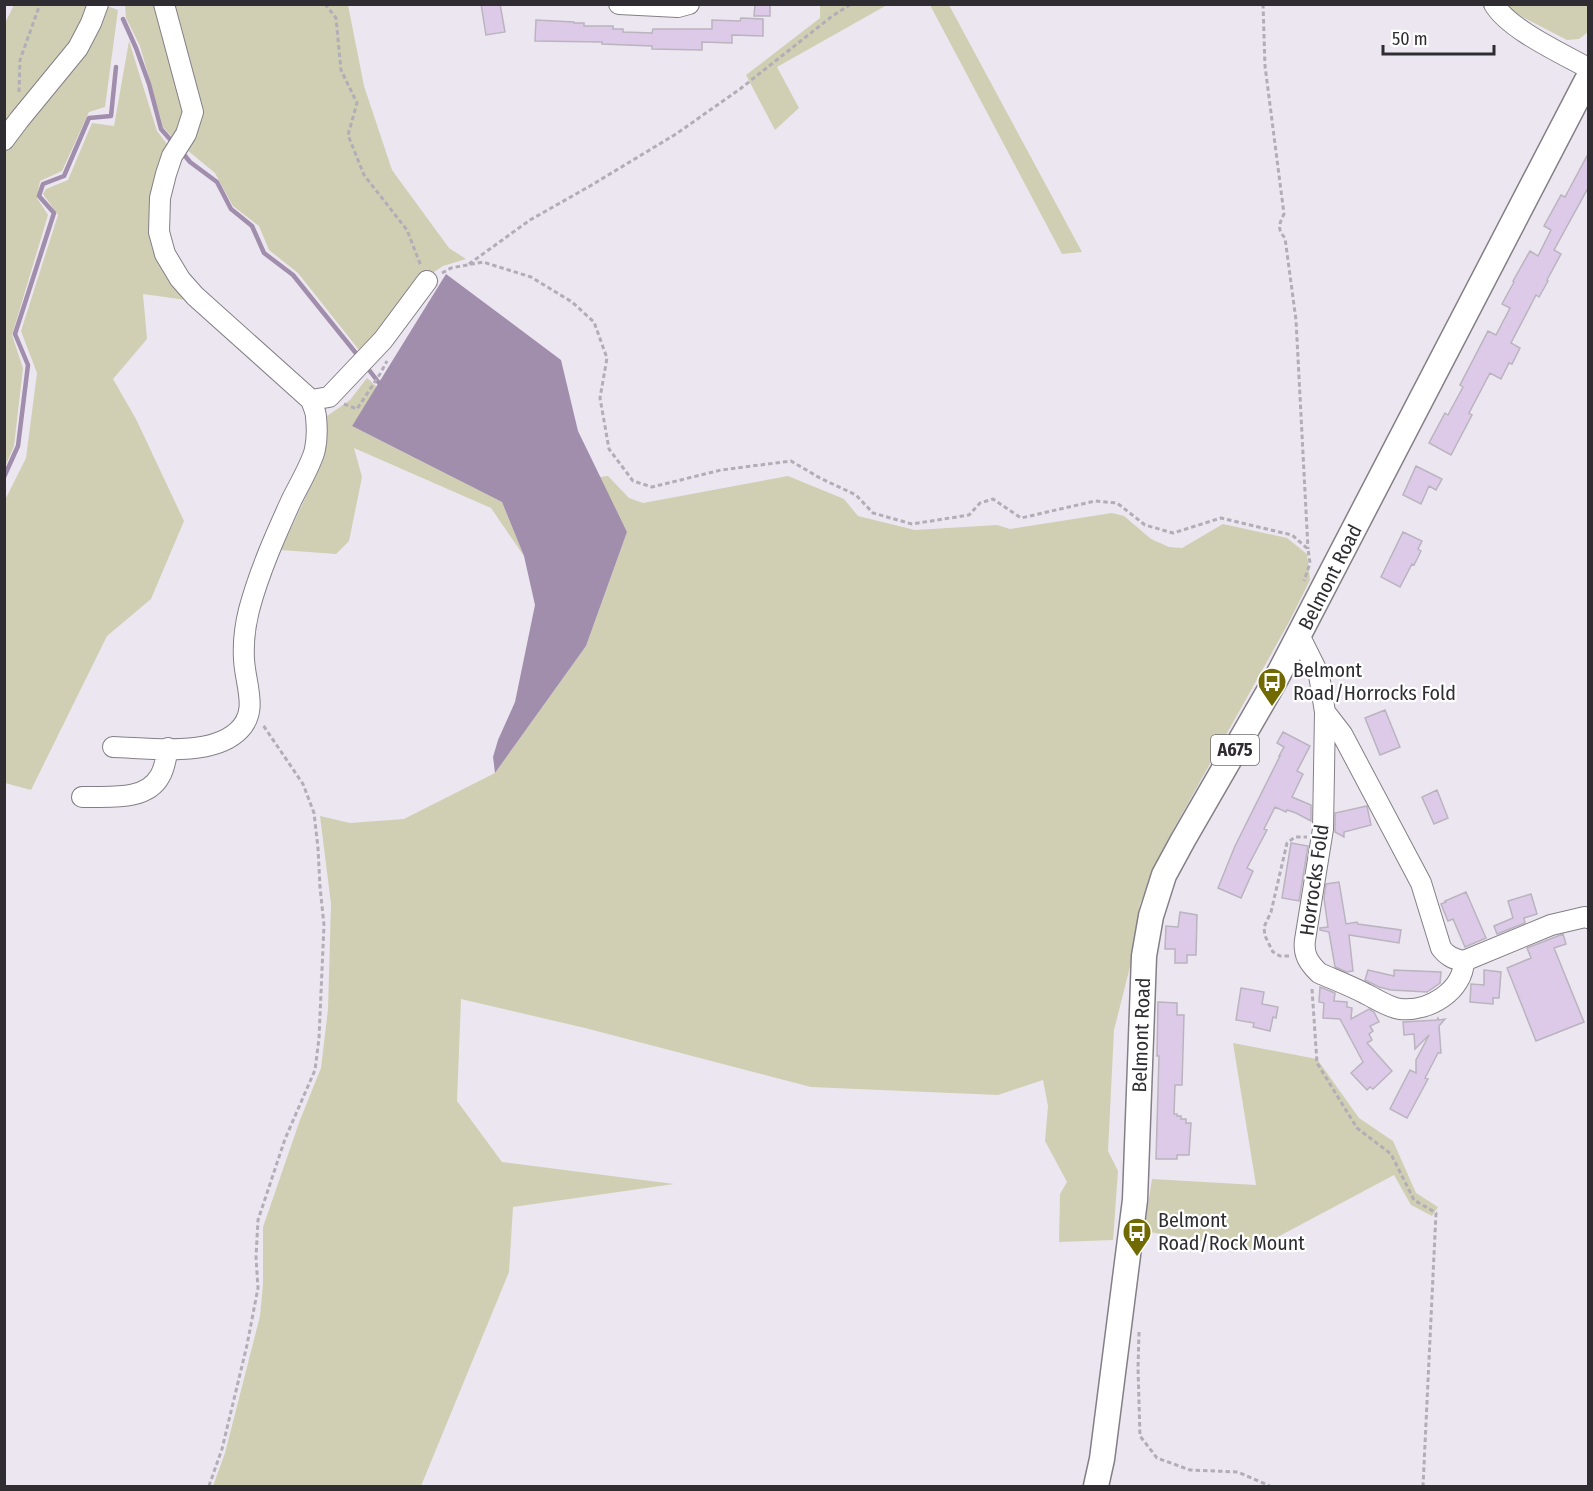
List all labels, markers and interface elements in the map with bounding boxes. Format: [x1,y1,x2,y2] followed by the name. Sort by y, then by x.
[1383,18,1494,56] scale bar
[1392,28,1428,50] text: 50 m
[1293,520,1367,634] street label: Belmont Road
[1293,658,1456,705] place label: Belmont Road/Horrocks Fold
[1256,666,1288,708] bus stop icon: Belmont Road/Horrocks Fold
[1211,735,1259,765] road number: A675
[1294,823,1334,937] street label: Horrocks Fold
[1127,977,1155,1093] street label: Belmont Road
[1158,1208,1305,1255] place label: Belmont Road/Rock Mount
[1121,1216,1153,1258] bus stop icon: Belmont Road/Rock Mount

